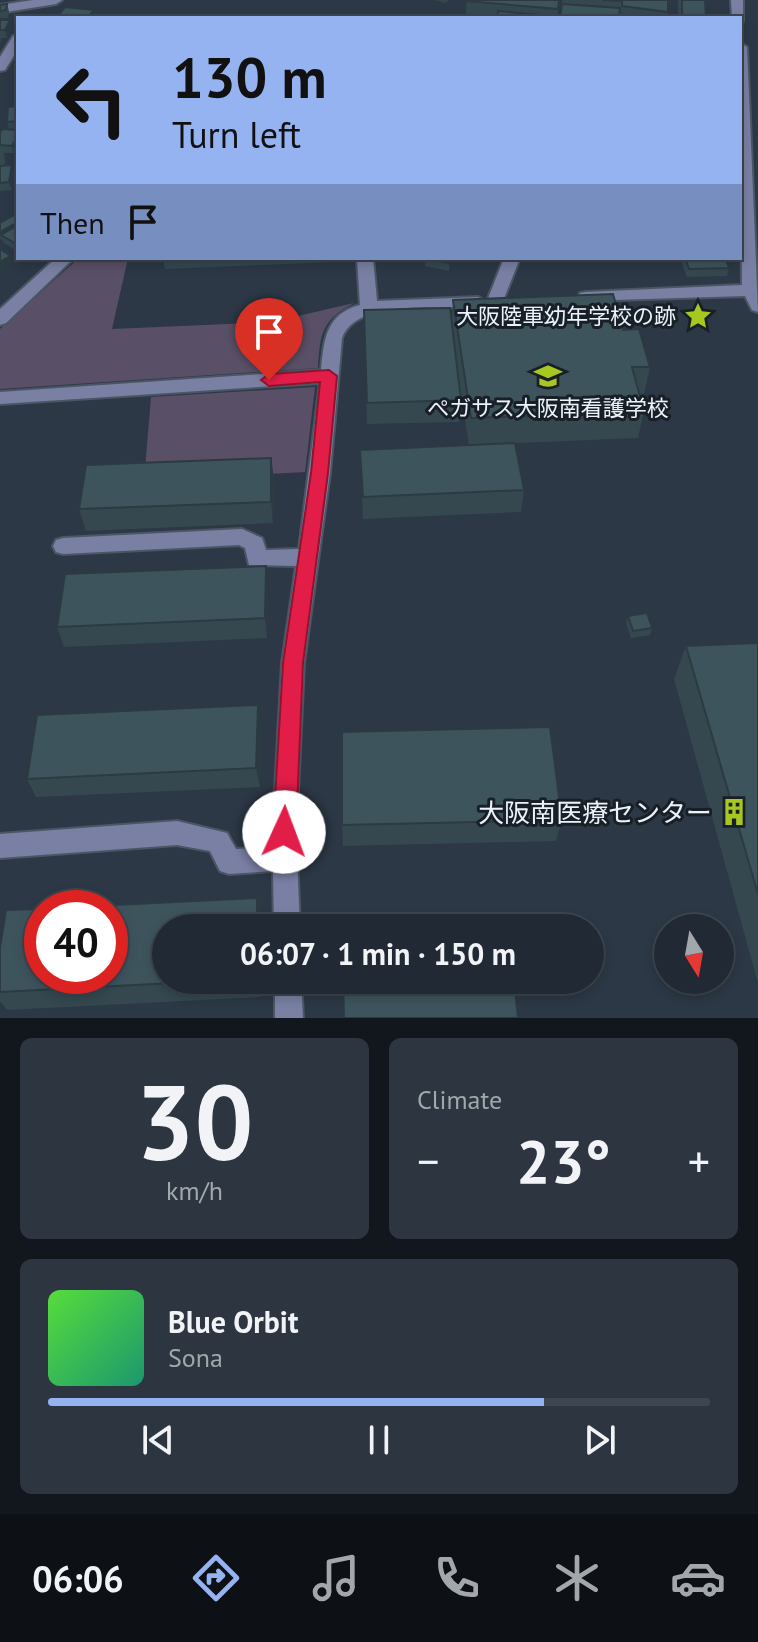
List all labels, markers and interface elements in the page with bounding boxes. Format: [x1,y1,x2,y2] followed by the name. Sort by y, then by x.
[172,41,327,113] text: 130 m
[40,48,144,152] icon: left
[172,111,301,158] text: Turn left
[121,200,165,244] icon: arrive
[40,203,105,242] text: Then
[235,298,303,380] pin
[683,301,713,331] place icon: 大阪陸軍幼年学校の跡
[456,302,676,330] place label: 大阪陸軍幼年学校の跡
[247,310,291,354] icon: arrive
[533,361,563,391] school or university icon: ぺガサス大阪南看護学校
[427,394,669,422] place label: ぺガサス大阪南看護学校
[242,790,326,874] position arrow
[478,796,712,829] place label: 大阪南医療センター
[719,797,749,827] building icon: 大阪南医療センター
[24,890,128,994] speed limit sign: 40
[654,914,734,994] north arrow
[654,914,734,994] map controls
[240,934,516,973] text: 06:07 · 1 min · 150 m
[136,1054,253,1189] text: 30
[417,1083,502,1116] text: Climate
[516,1122,611,1200] text: 23°
[417,1132,439,1189] text: −
[688,1132,710,1189] text: +
[166,1174,223,1207] text: km/h
[168,1302,298,1341] text: Blue Orbit
[168,1341,223,1374] text: Sona
[136,1418,180,1462] icon: previous
[357,1418,401,1462] icon: pause
[578,1418,622,1462] icon: next
[188,1550,244,1606] icon: directions
[308,1550,364,1606] icon: music
[429,1550,485,1606] icon: phone
[549,1550,605,1606] icon: climate
[670,1550,726,1606] icon: car
[32,1555,124,1602] text: 06:06

